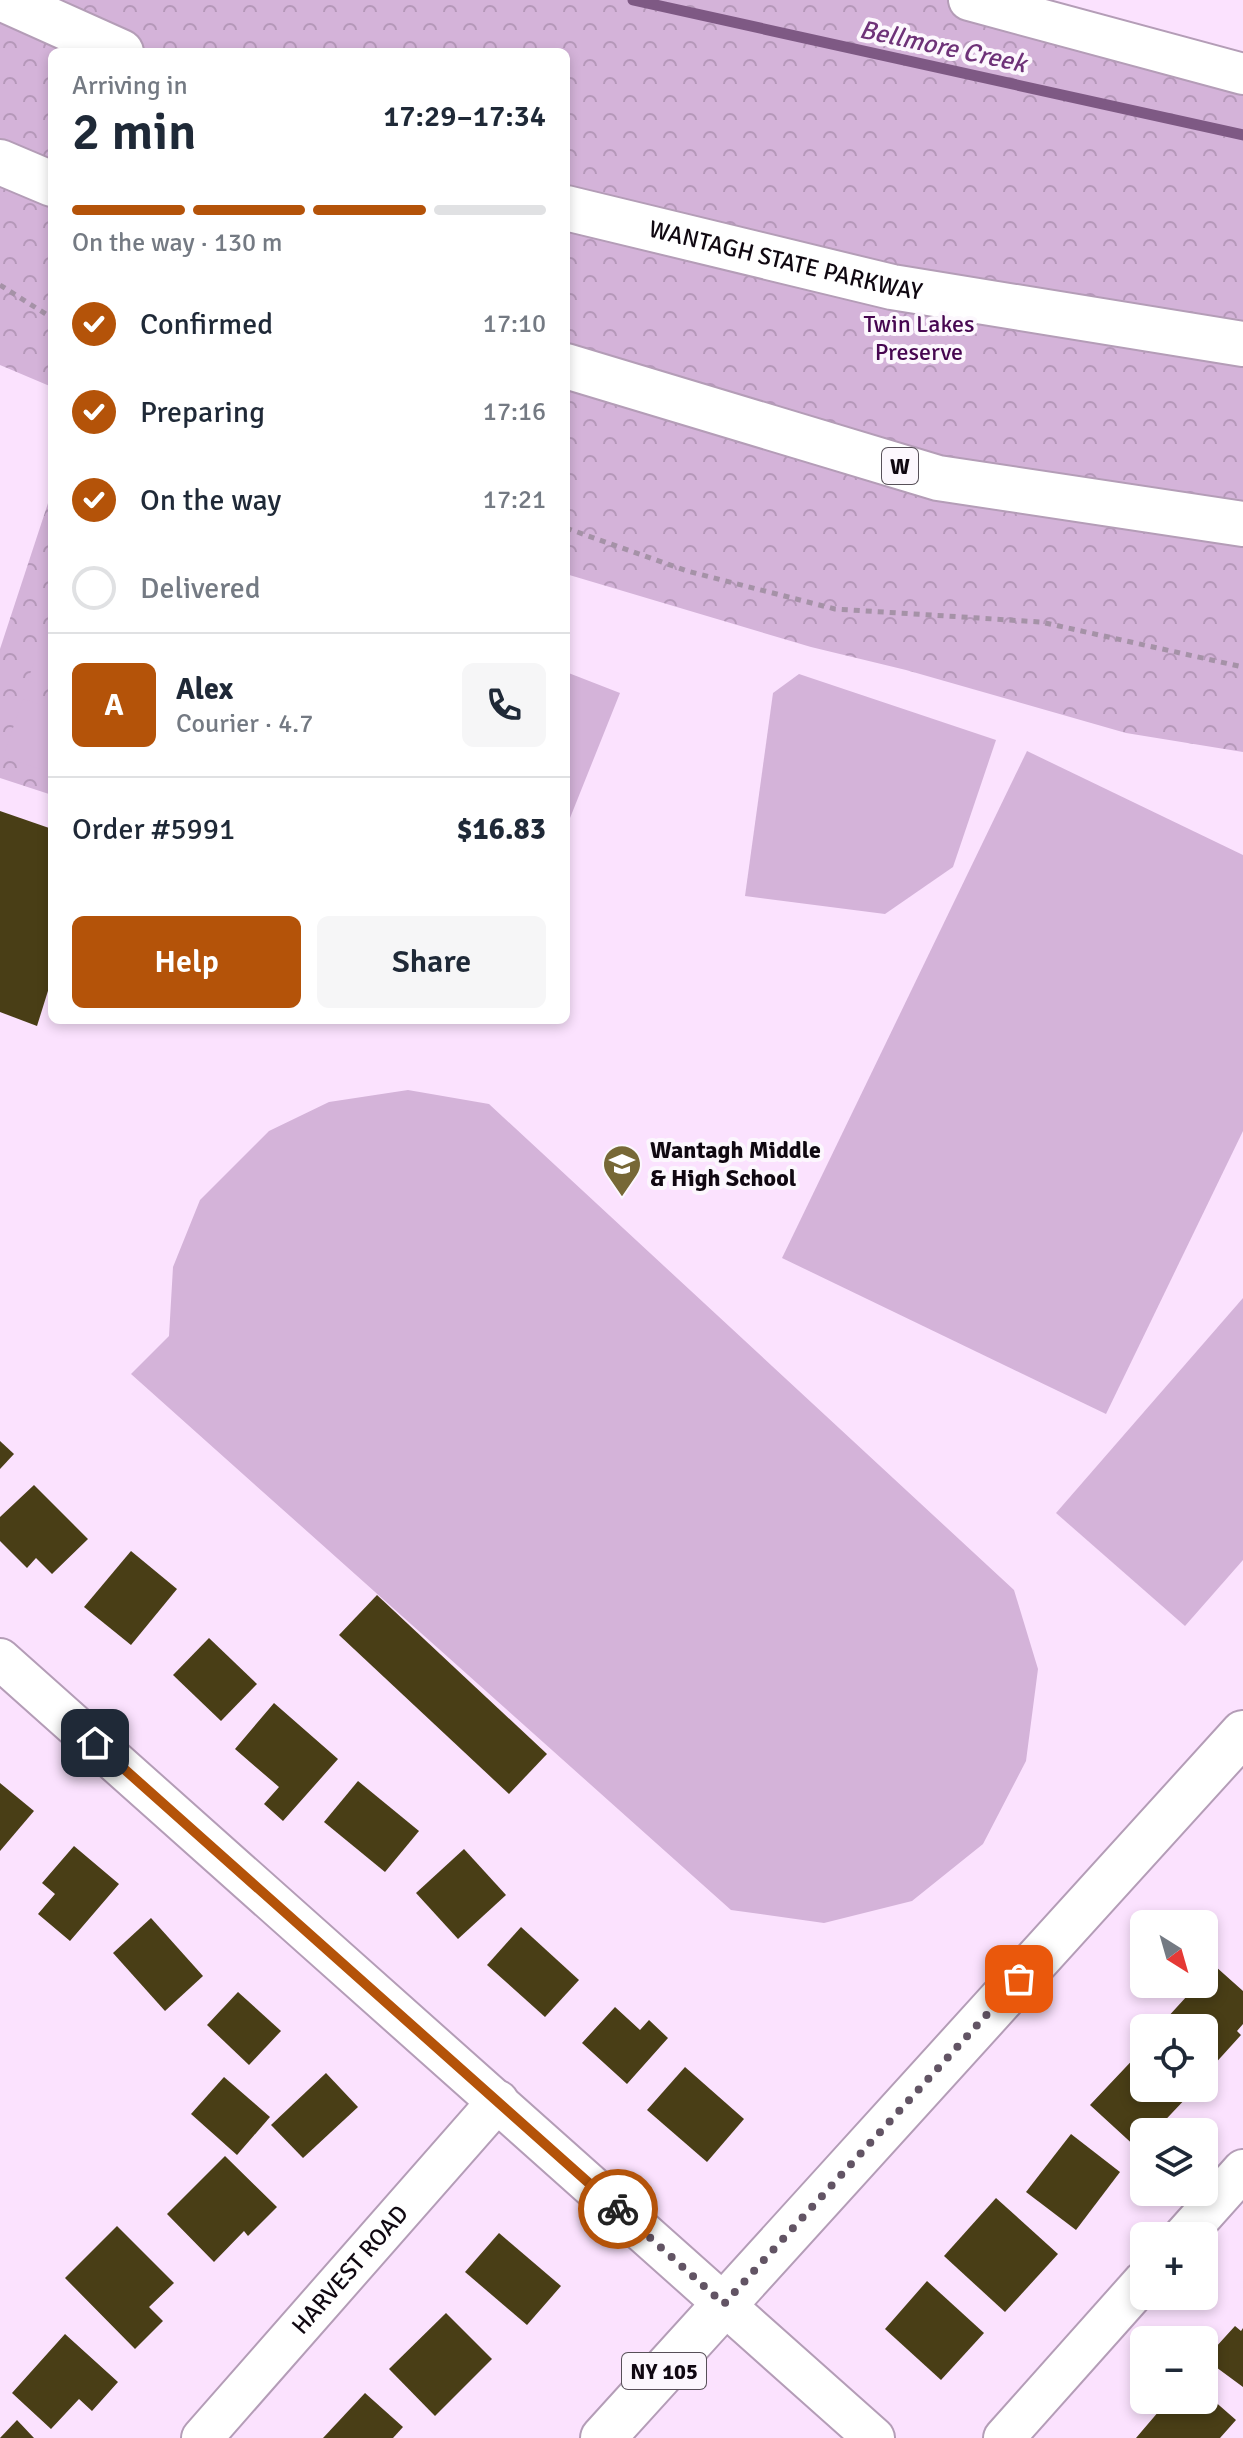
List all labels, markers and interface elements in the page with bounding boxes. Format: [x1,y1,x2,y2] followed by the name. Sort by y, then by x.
[856,14,1031,81] water label: Bellmore Creek
[72,70,188,102] text: Arriving in
[383,98,546,135] text: 17:29–17:34
[72,100,197,164] text: 2 min
[646,214,925,307] street label: WANTAGH STATE PARKWAY
[72,227,282,259] text: On the way · 130 m
[72,302,116,346] icon: check
[140,306,273,343] text: Confirmed
[483,308,546,340] text: 17:10
[863,309,975,367] park label: Twin Lakes Preserve
[72,390,116,434] icon: check
[140,394,265,431] text: Preparing
[483,396,546,428] text: 17:16
[882,448,918,484] road number: W
[72,478,116,522] icon: check
[140,482,281,519] text: On the way
[483,484,546,516] text: 17:21
[140,570,261,607] text: Delivered
[462,663,546,747] button: phone
[176,671,233,708] text: Alex
[104,687,124,724] text: A
[176,708,313,740] text: Courier · 4.7
[72,811,235,848] text: Order #5991
[456,811,546,848] text: $16.83
[72,916,301,1008] button: Help
[317,916,546,1008] button: Share
[650,1135,821,1193] place label: Wantagh Middle & High School
[601,1143,643,1198] school or university icon: Wantagh Middle & High School
[61,1709,129,1777] pin
[73,1721,117,1765] icon: home
[1130,1910,1218,1998] north arrow
[1130,1910,1218,2414] map controls
[985,1945,1053,2013] pin
[997,1957,1041,2001] icon: bag
[1130,2014,1218,2102] button: locate
[1130,2118,1218,2206] button: layers
[578,2169,658,2249] courier
[596,2187,640,2231] icon: bike
[285,2199,415,2340] street label: HARVEST ROAD
[1130,2222,1218,2310] button: +
[1130,2326,1218,2414] button: −
[622,2353,706,2389] road number: NY 105

